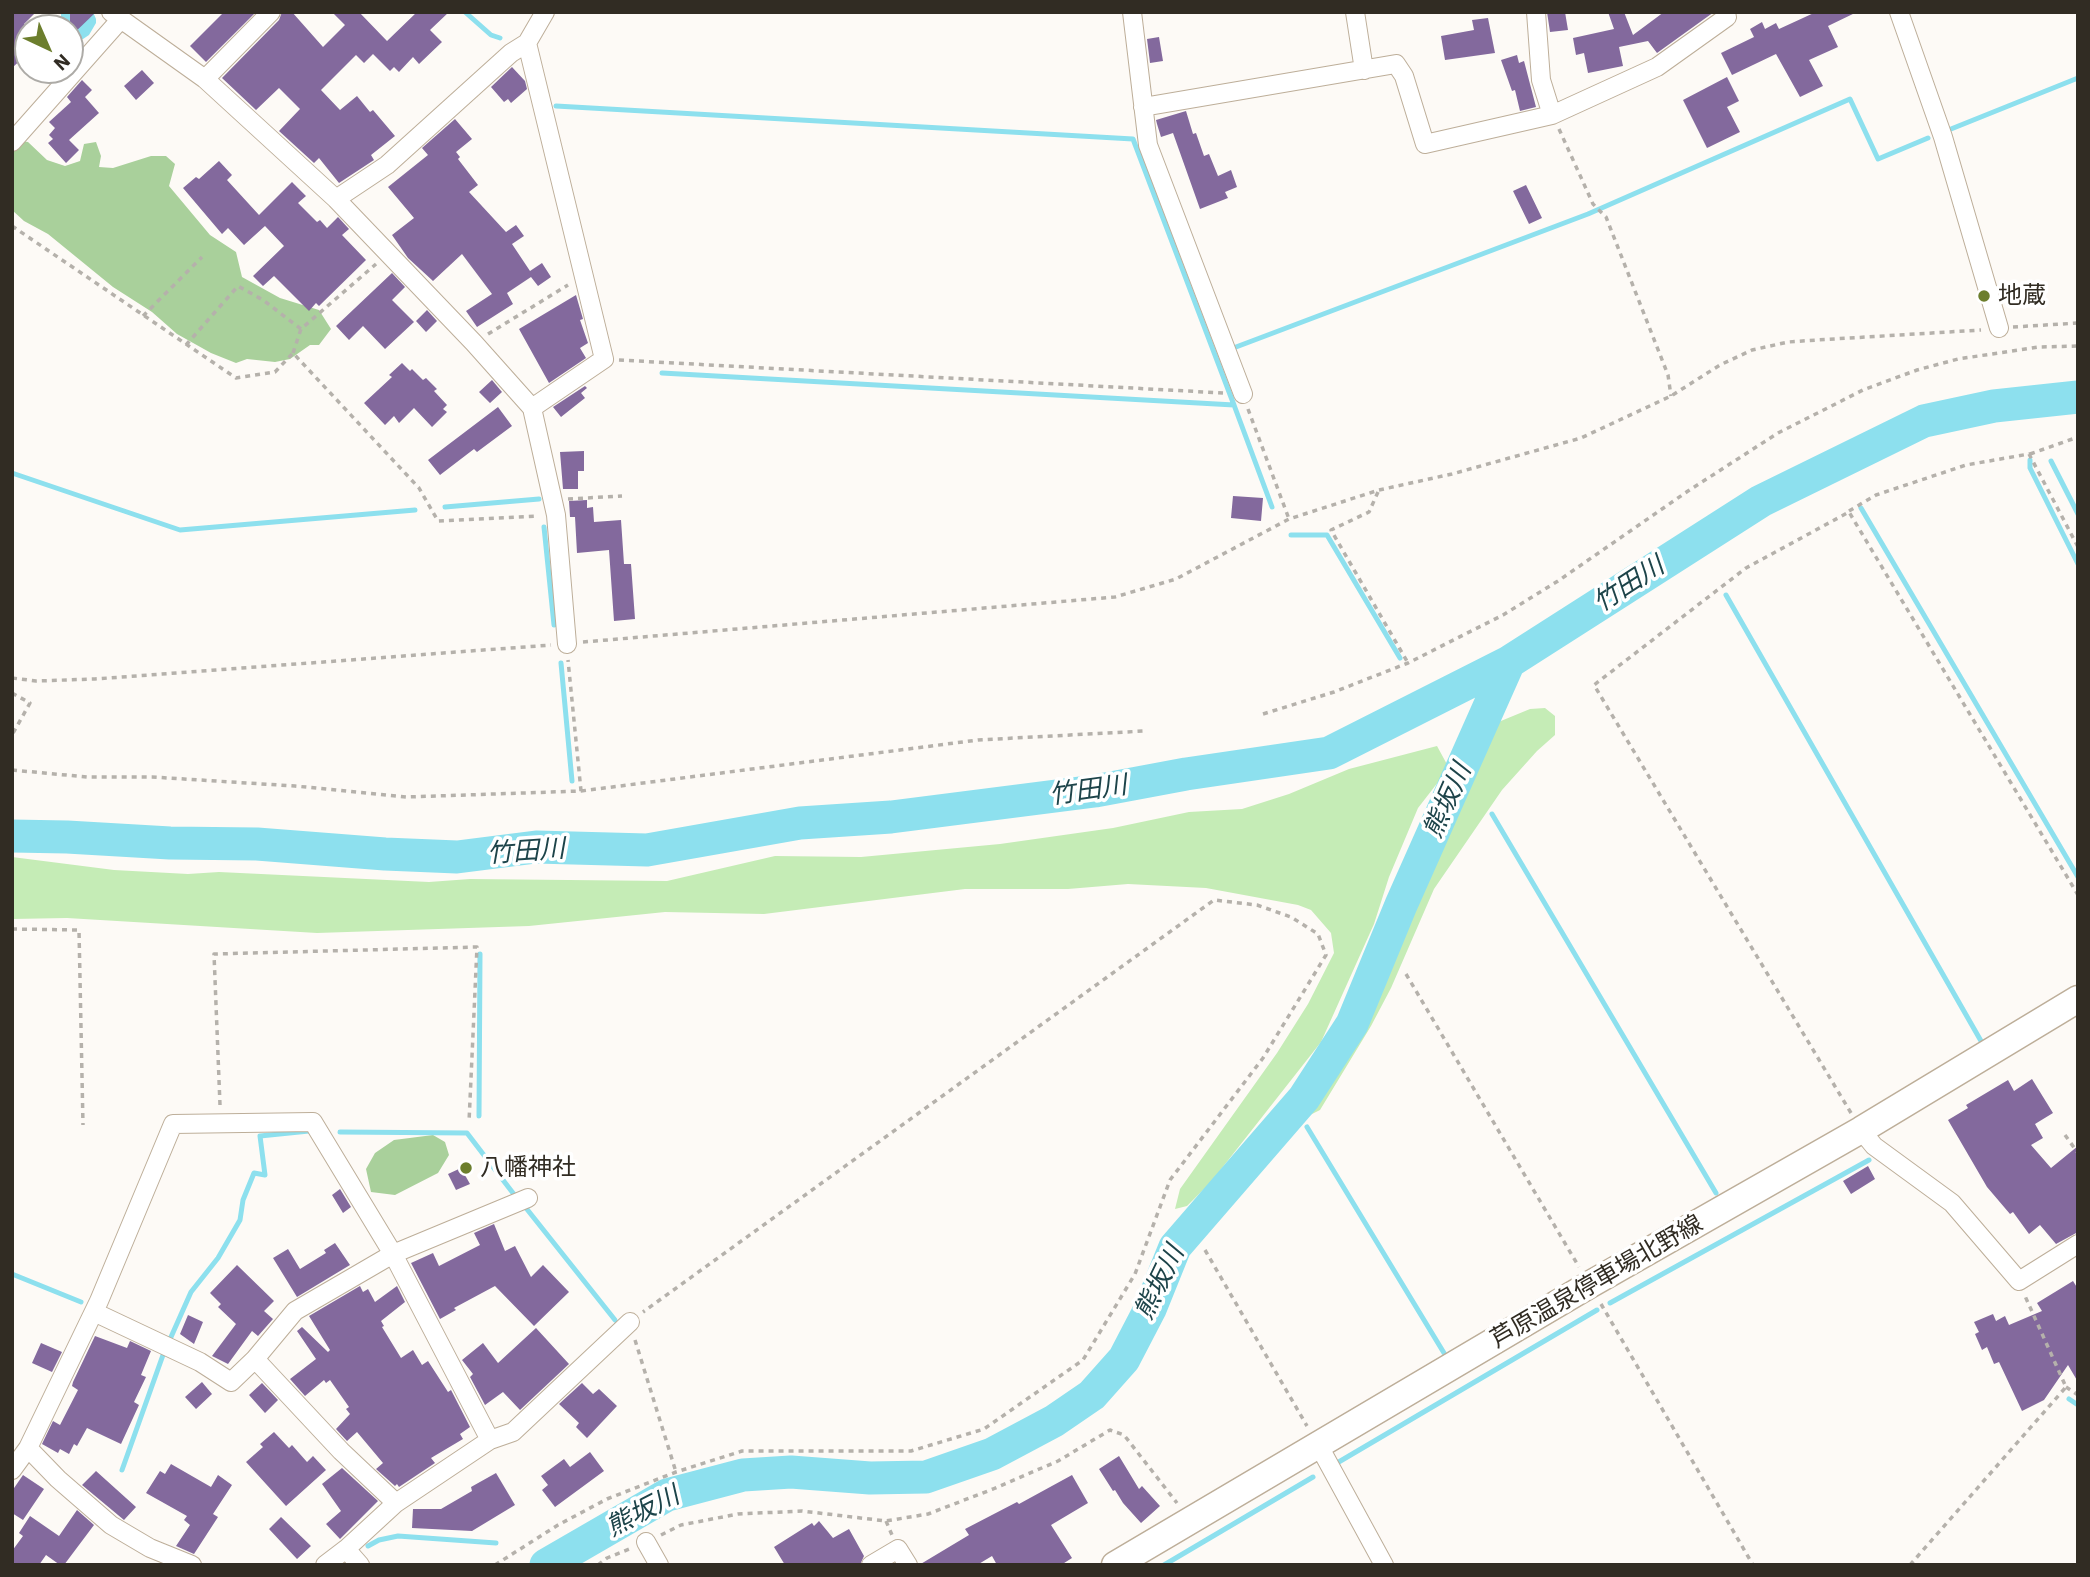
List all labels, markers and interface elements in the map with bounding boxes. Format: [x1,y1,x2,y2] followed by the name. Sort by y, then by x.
[14,14,84,84] north arrow
[49,49,75,76] text: N
[1998,282,2046,310] place label: 地蔵
[1976,288,1992,304] marker: 地蔵
[1588,551,1670,619] water label: 竹田川
[1418,759,1478,843] water label: 熊坂川
[1047,770,1129,812] water label: 竹田川
[486,834,566,870] water label: 竹田川
[480,1154,576,1182] place label: 八幡神社
[458,1160,474,1176] marker: 八幡神社
[1486,1210,1708,1354] street label: 芦原温泉停車場北野線
[1129,1241,1191,1325] water label: 熊坂川
[601,1480,685,1544] water label: 熊坂川

